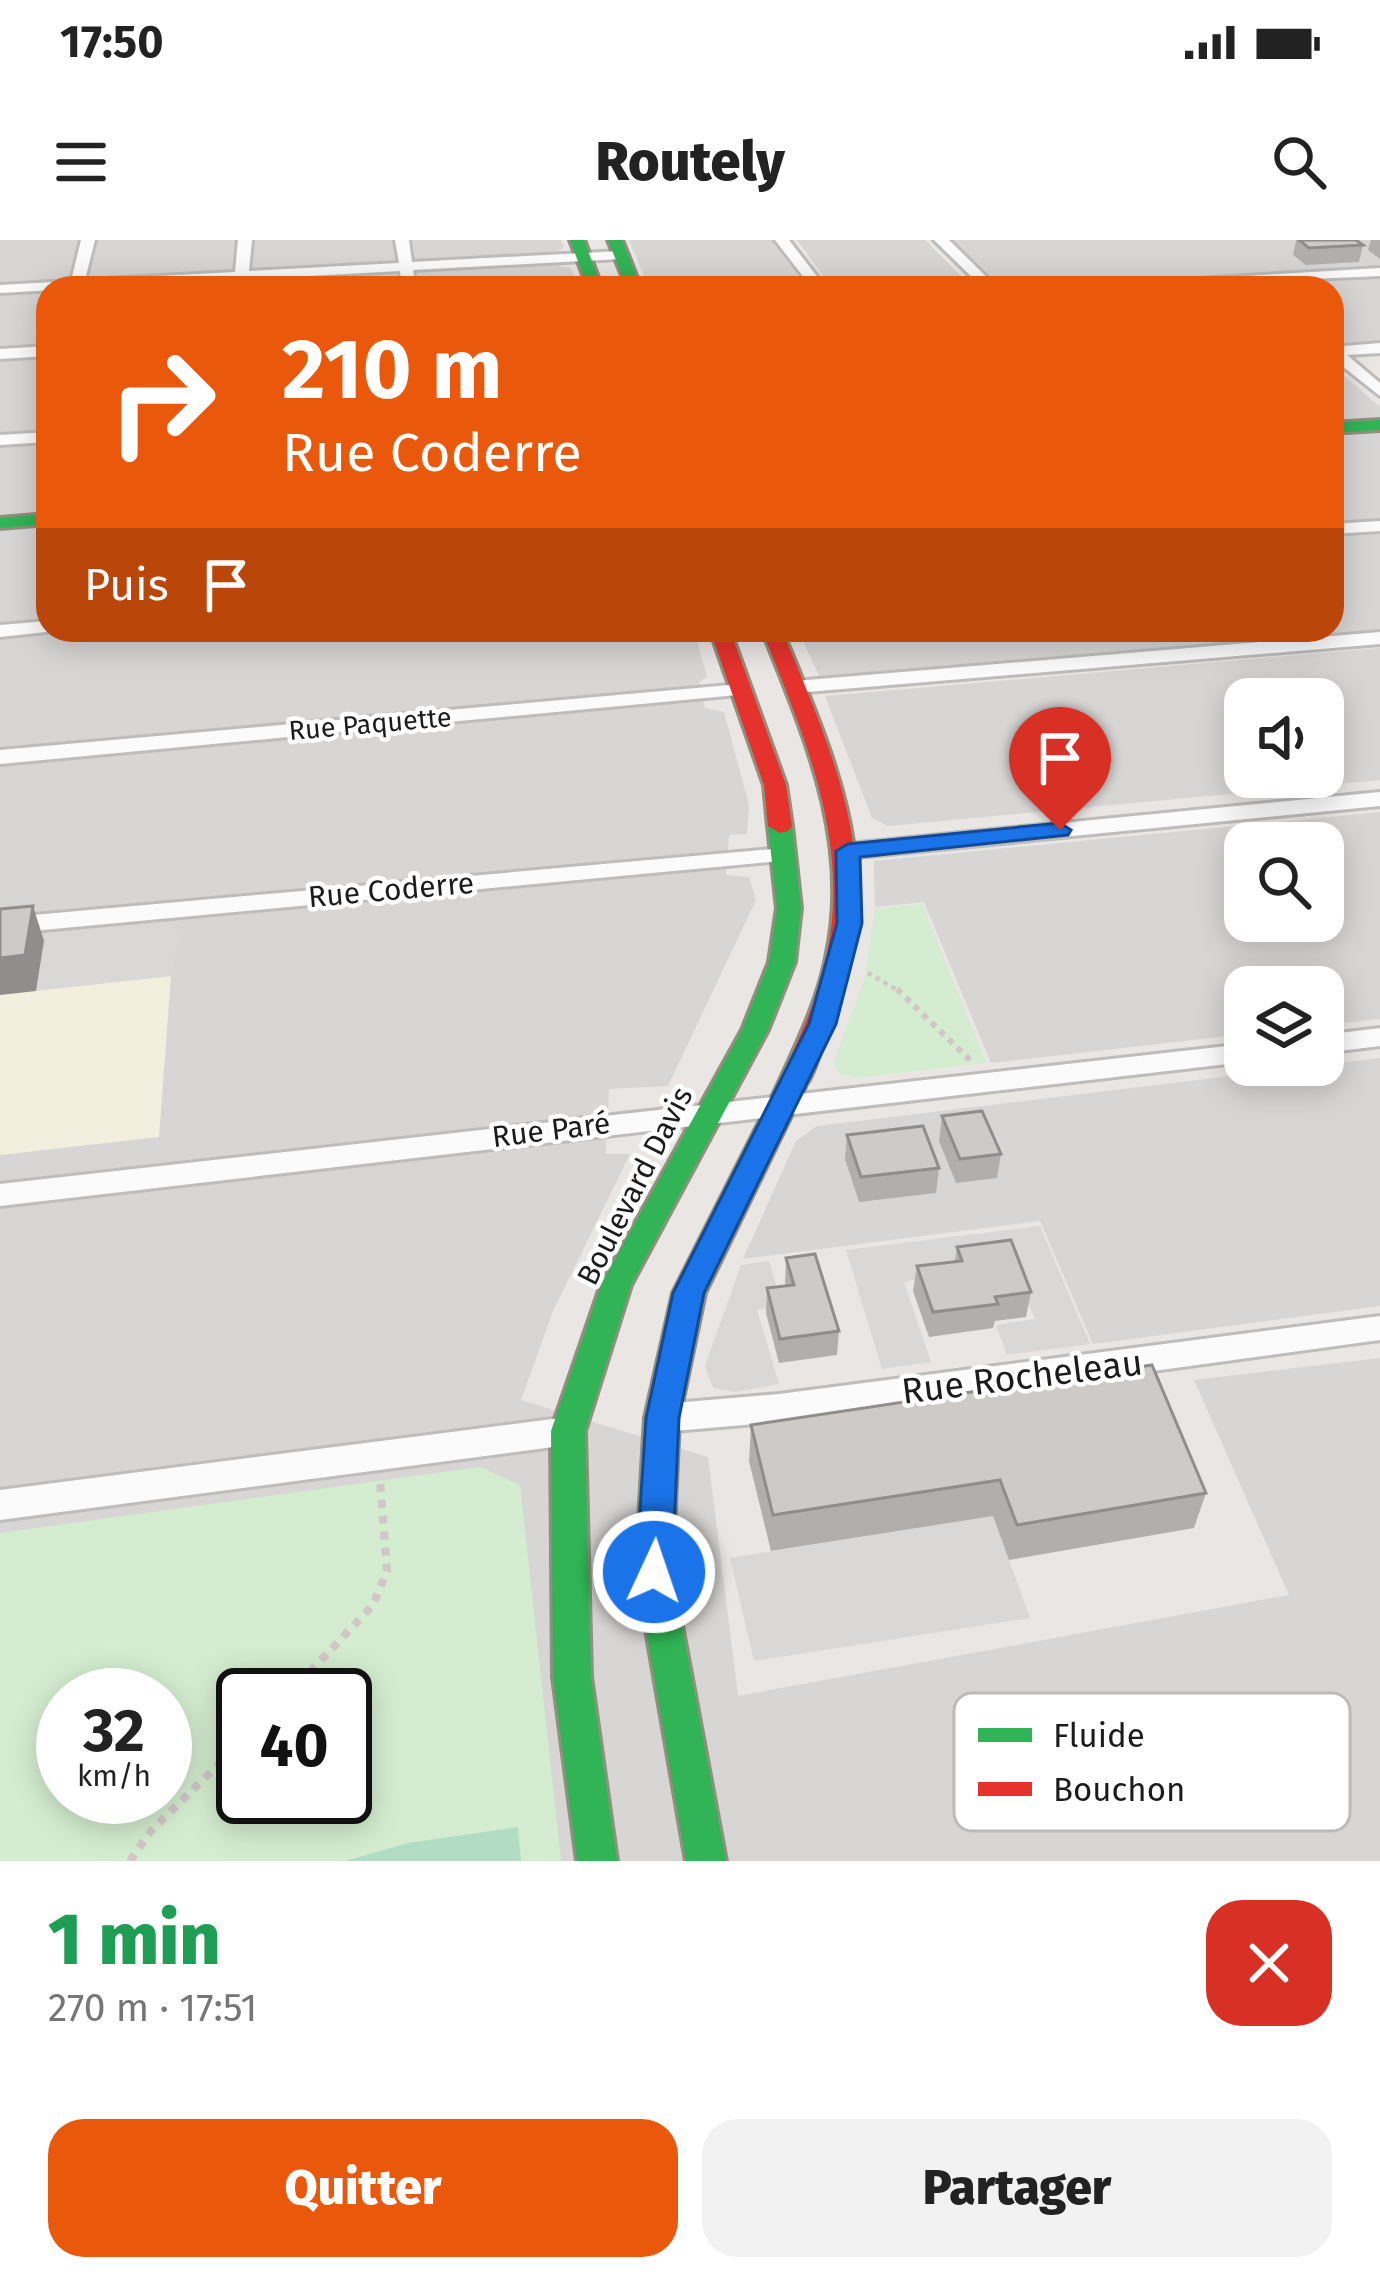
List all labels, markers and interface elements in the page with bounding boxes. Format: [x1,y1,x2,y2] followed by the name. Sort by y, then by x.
[60,15,164,69] text: 17:50
[48,129,114,195] icon: menu
[1266,129,1332,195] icon: search
[595,130,785,194] text: Routely
[282,319,503,420] text: 210 m
[84,324,240,480] icon: right
[282,421,582,485] text: Rue Coderre
[193,552,259,618] icon: arrive
[84,558,169,612] text: Puis
[1224,678,1344,1086] map controls
[1224,678,1344,798] button: sound
[287,701,453,747] street label: Rue Paquette
[1009,707,1111,830] pin
[1027,725,1093,791] icon: arrive
[1224,822,1344,942] button: search
[306,865,476,915] street label: Rue Coderre
[1224,966,1344,1086] button: layers
[570,1081,700,1291] street label: Boulevard Davis
[490,1105,612,1155] street label: Rue Paré
[899,1340,1145,1414] street label: Rue Rocheleau
[591,1509,717,1635] position arrow
[216,1668,372,1824] speed limit sign: 40
[954,1693,1350,1831] legend
[83,1695,145,1767] text: 32
[1053,1716,1145,1756] text: Fluide
[77,1758,151,1794] text: km/h
[1053,1770,1185,1810] text: Bouchon
[48,1897,221,1983] text: 1 min
[1206,1900,1332,2026] button: close
[48,1985,257,2031] text: 270 m · 17:51
[48,2119,678,2257] button: Quitter
[702,2119,1332,2257] button: Partager

